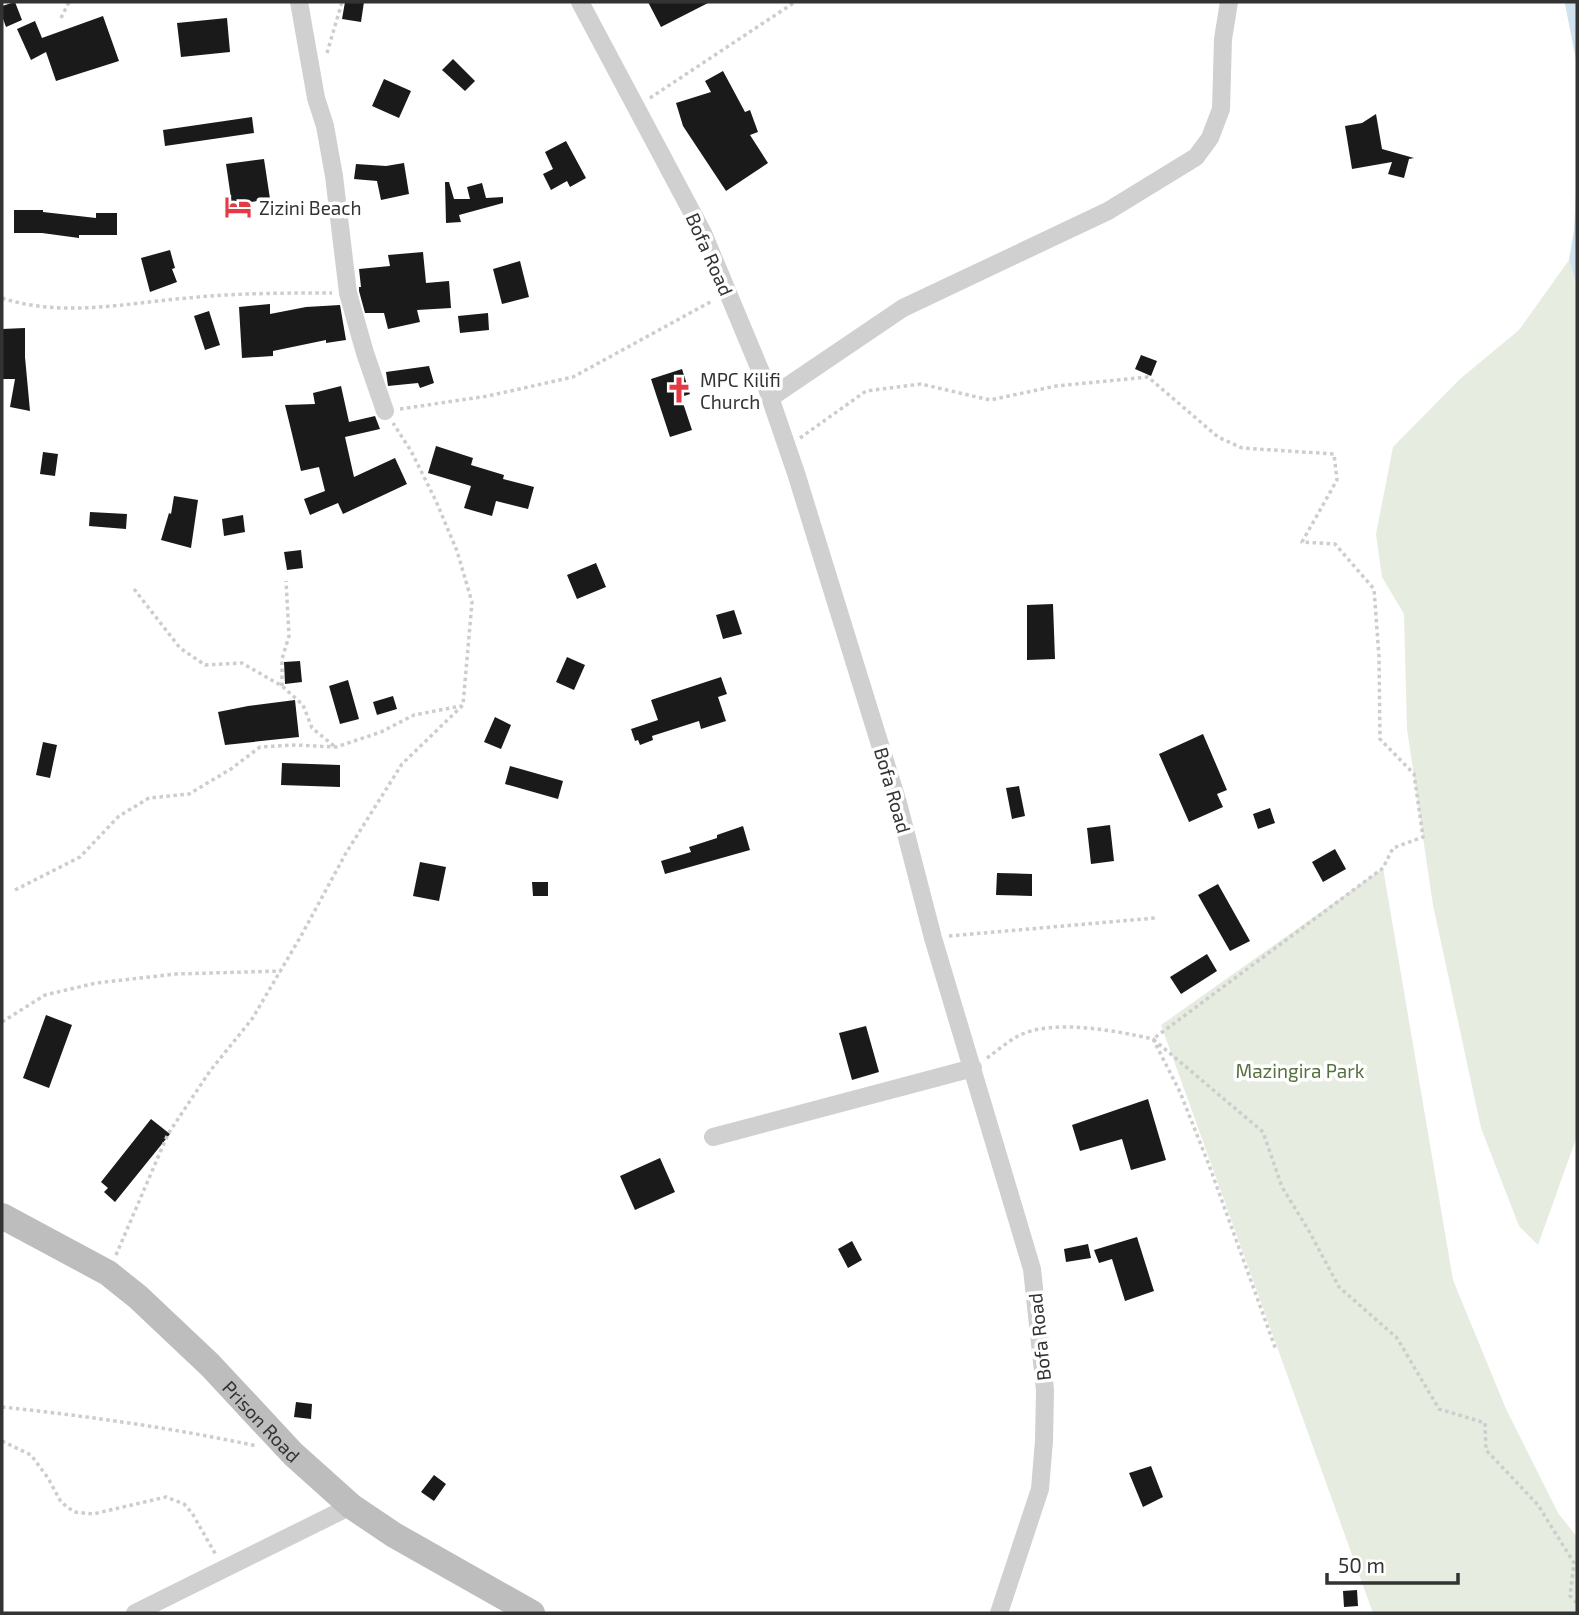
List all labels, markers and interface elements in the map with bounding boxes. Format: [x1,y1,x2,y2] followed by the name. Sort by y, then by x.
[223,192,253,222] hotel icon: Zizini Beach
[259,196,362,219] place label: Zizini Beach
[682,209,738,299] street label: Bofa Road
[700,368,781,413] place label: MPC Kilifi Church
[664,375,694,405] church icon: MPC Kilifi Church
[870,744,916,836] street label: Bofa Road
[1236,1059,1365,1082] park label: Mazingira Park
[1023,1292,1055,1382] street label: Bofa Road
[218,1375,305,1467] street label: Prison Road
[1327,1542,1458,1586] scale bar
[1338,1552,1385,1577] text: 50 m

